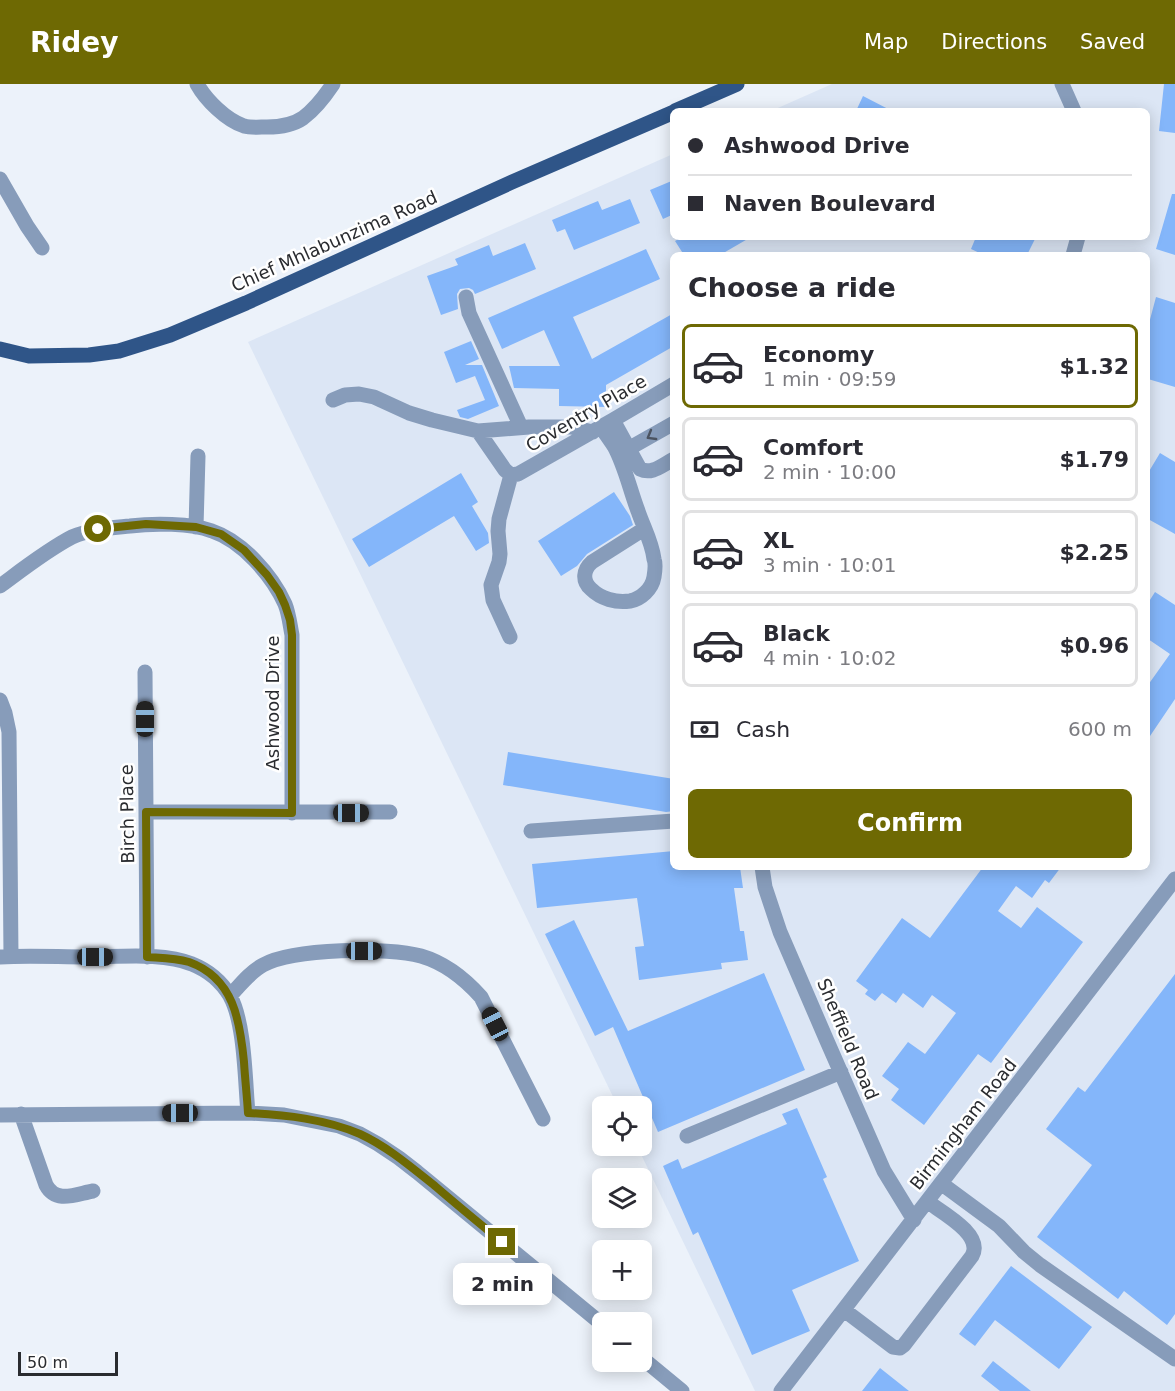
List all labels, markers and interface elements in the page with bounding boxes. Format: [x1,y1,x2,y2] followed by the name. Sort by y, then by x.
[30,26,118,59] text: Ridey
[864,30,908,54] text: Map
[941,30,1047,54] text: Directions
[1080,30,1145,54] text: Saved
[724,133,910,158] text: Ashwood Drive
[228,186,440,296] street label: Chief Mhlabunzima Road
[724,191,936,216] text: Naven Boulevard
[688,272,896,303] text: Choose a ride
[691,339,745,393] icon: car
[763,342,874,367] text: Economy
[1059,354,1129,379] text: $1.32
[763,367,897,391] text: 1 min · 09:59
[522,370,650,456] street label: Coventry Place
[647,429,657,440] one-way arrow
[691,432,745,486] icon: car
[763,435,863,460] text: Comfort
[1059,447,1129,472] text: $1.79
[763,460,897,484] text: 2 min · 10:00
[84,515,111,542] route start
[691,525,745,579] icon: car
[763,528,794,553] text: XL
[1059,540,1129,565] text: $2.25
[763,553,897,577] text: 3 min · 10:01
[691,618,745,672] icon: car
[763,621,830,646] text: Black
[1059,633,1129,658] text: $0.96
[262,636,283,770] street label: Ashwood Drive
[763,646,897,670] text: 4 min · 10:02
[136,701,154,737] car
[688,713,721,746] icon: cash
[736,717,790,742] text: Cash
[1068,717,1132,741] text: 600 m
[116,764,138,864] street label: Birch Place
[688,789,1132,858] button: Confirm
[333,804,369,822] car
[346,942,382,960] car
[77,948,113,966] car
[813,975,883,1103] street label: Sheffield Road
[479,1004,511,1044] car
[905,1054,1021,1194] street label: Birmingham Road
[592,1096,652,1372] map controls
[592,1096,652,1156] button: locate
[162,1104,198,1122] car
[592,1168,652,1228] button: layers
[488,1228,515,1255] route end
[592,1240,652,1300] button: +
[452,1263,552,1305] callout: 2 min
[471,1272,534,1296] text: 2 min
[592,1312,652,1372] button: −
[18,1349,118,1376] scale bar
[27,1353,68,1372] text: 50 m

